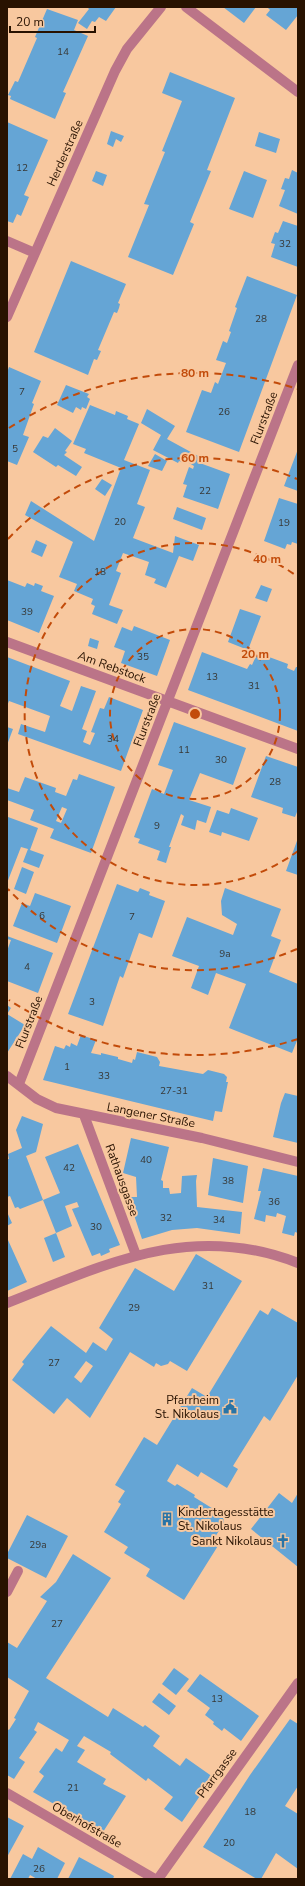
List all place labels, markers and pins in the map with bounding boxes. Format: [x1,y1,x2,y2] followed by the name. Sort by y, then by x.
[188,707,202,721] centre of rings
[155,1392,219,1422] place label: Pfarrheim St. Nikolaus
[222,1399,238,1415] public building icon: Pfarrheim St. Nikolaus
[178,1504,274,1534] place label: Kindertagesstätte St. Nikolaus
[159,1511,175,1527] building icon: Kindertagesstätte St. Nikolaus
[192,1533,272,1549] place label: Sankt Nikolaus
[275,1533,291,1549] church icon: Sankt Nikolaus

